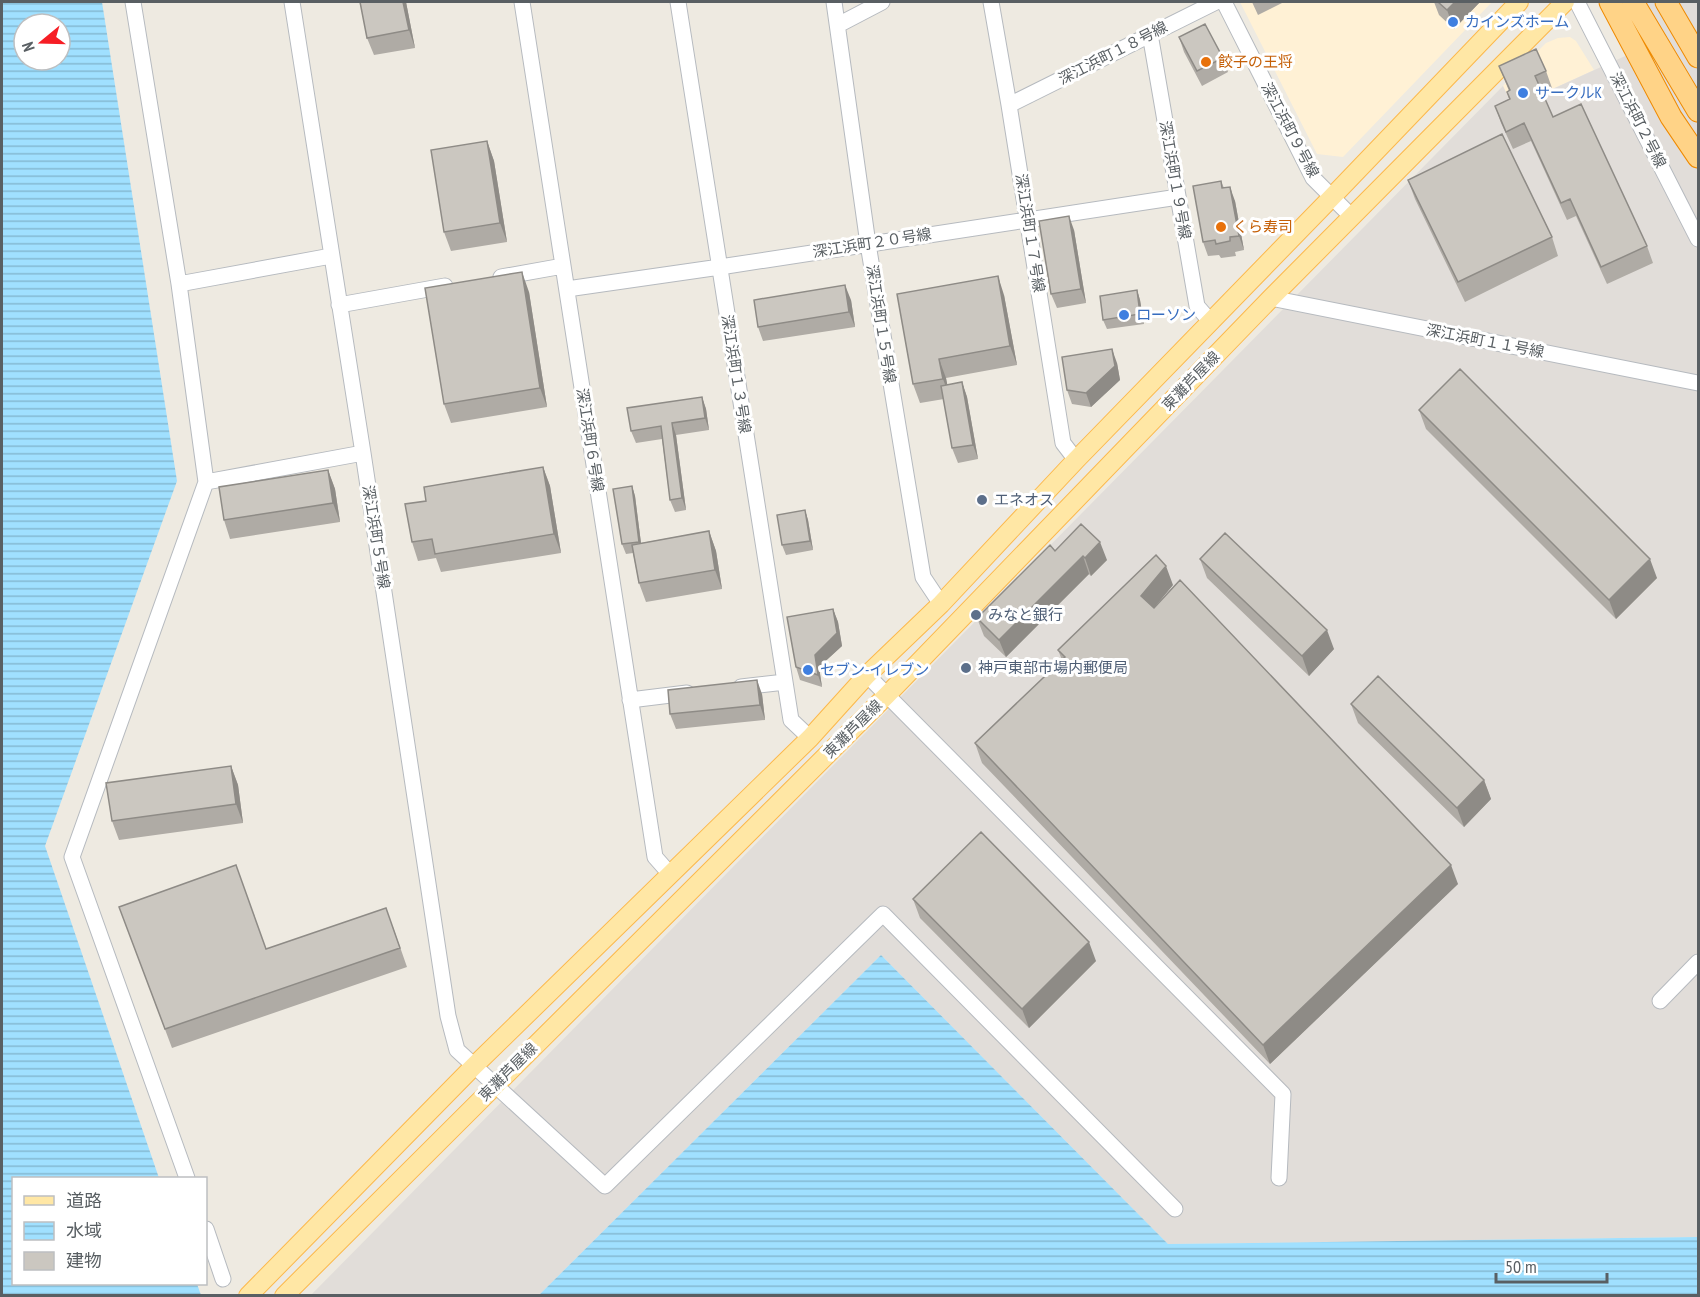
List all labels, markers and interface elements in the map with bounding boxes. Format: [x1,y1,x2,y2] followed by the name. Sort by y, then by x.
[12,12,72,72] north arrow
[1465,12,1569,31] place label: カインズホーム
[1446,15,1460,29] marker: カインズホーム
[1055,17,1171,88] street label: 深江浜町１８号線
[17,40,39,54] text: N
[1218,52,1293,71] place label: 餃子の王将
[1199,55,1213,69] marker: 餃子の王将
[1606,69,1671,171] street label: 深江浜町２号線
[1257,79,1323,181] street label: 深江浜町９号線
[1535,83,1603,102] place label: サークルK
[1516,86,1530,100] marker: サークルK
[1156,119,1195,241] street label: 深江浜町１９号線
[1012,172,1049,294] street label: 深江浜町１７号線
[1233,217,1293,236] place label: くら寿司
[1214,220,1228,234] marker: くら寿司
[811,224,933,261] street label: 深江浜町２０号線
[863,263,900,385] street label: 深江浜町１５号線
[1136,305,1196,324] place label: ローソン
[1117,308,1131,322] marker: ローソン
[718,313,755,435] street label: 深江浜町１３号線
[1424,320,1546,361] street label: 深江浜町１１号線
[1158,347,1224,414] street label: 東灘芦屋線
[573,387,608,493] street label: 深江浜町６号線
[359,484,394,590] street label: 深江浜町５号線
[994,490,1054,509] place label: エネオス
[975,493,989,507] marker: エネオス
[988,605,1063,624] place label: みなと銀行
[969,608,983,622] marker: みなと銀行
[978,658,1128,677] place label: 神戸東部市場内郵便局
[820,660,929,679] place label: セブン-イレブン
[959,661,973,675] marker: 神戸東部市場内郵便局
[801,663,815,677] marker: セブン-イレブン
[819,695,886,762] street label: 東灘芦屋線
[474,1038,541,1105] street label: 東灘芦屋線
[12,1177,207,1285] legend
[66,1189,102,1212] text: 道路
[66,1219,102,1242] text: 水域
[1496,1246,1607,1284] scale bar
[66,1249,102,1272] text: 建物
[1505,1255,1537,1278] text: 50 m

